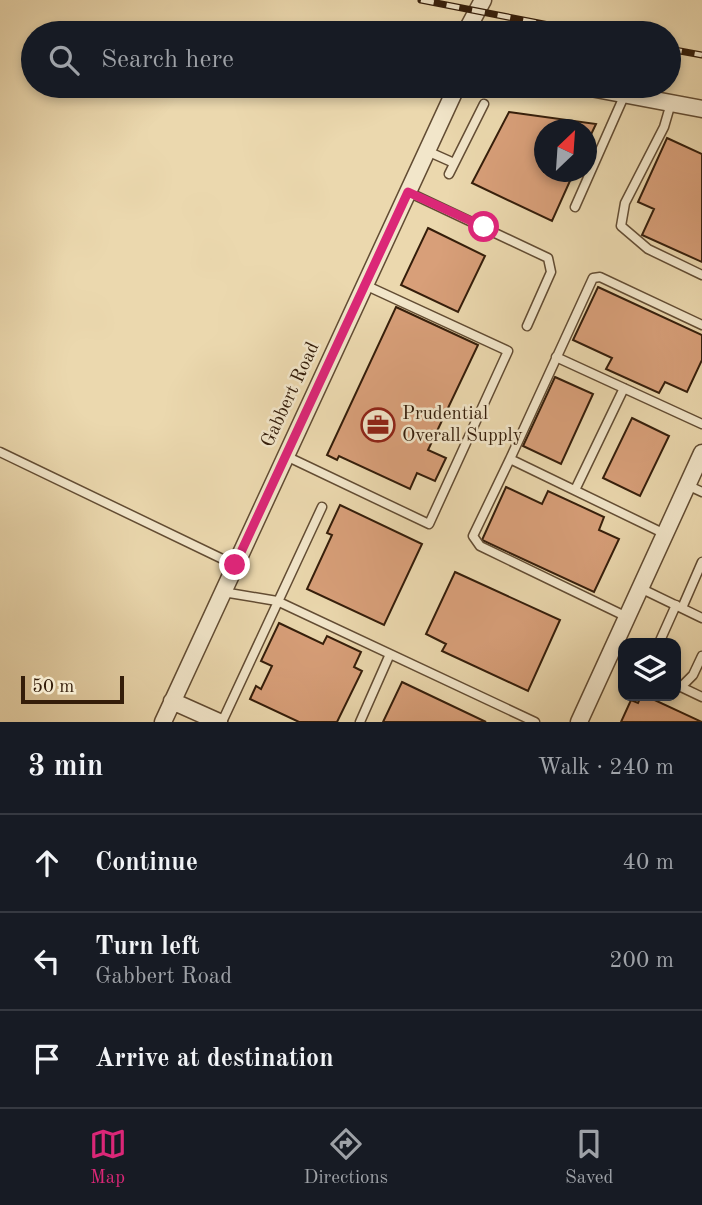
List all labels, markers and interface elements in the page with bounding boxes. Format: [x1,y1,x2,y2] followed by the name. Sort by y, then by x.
[21,21,681,98] search box
[45,41,83,79] icon: search
[101,47,234,73] text: Search here
[534,119,597,182] north arrow
[468,211,499,242] route start
[258,340,324,450] street label: Gabbert Road
[402,405,523,446] place label: Prudential Overall Supply
[359,406,397,444] office icon: Prudential Overall Supply
[219,549,250,580] route end
[618,638,681,701] map controls
[618,638,681,701] button: layers
[21,673,124,705] scale bar
[32,678,74,697] text: 50 m
[28,752,103,782] text: 3 min
[538,756,674,779] text: Walk · 240 m
[28,844,66,882] icon: ahead
[95,850,198,876] text: Continue
[623,851,674,874] text: 40 m
[95,934,200,960] text: Turn left
[28,942,66,980] icon: left
[609,949,674,972] text: 200 m
[95,965,232,988] text: Gabbert Road
[28,1040,66,1078] icon: arrive
[95,1046,334,1072] text: Arrive at destination
[89,1125,127,1190] tab: Map
[304,1125,388,1190] tab: Directions
[565,1125,613,1190] tab: Saved

